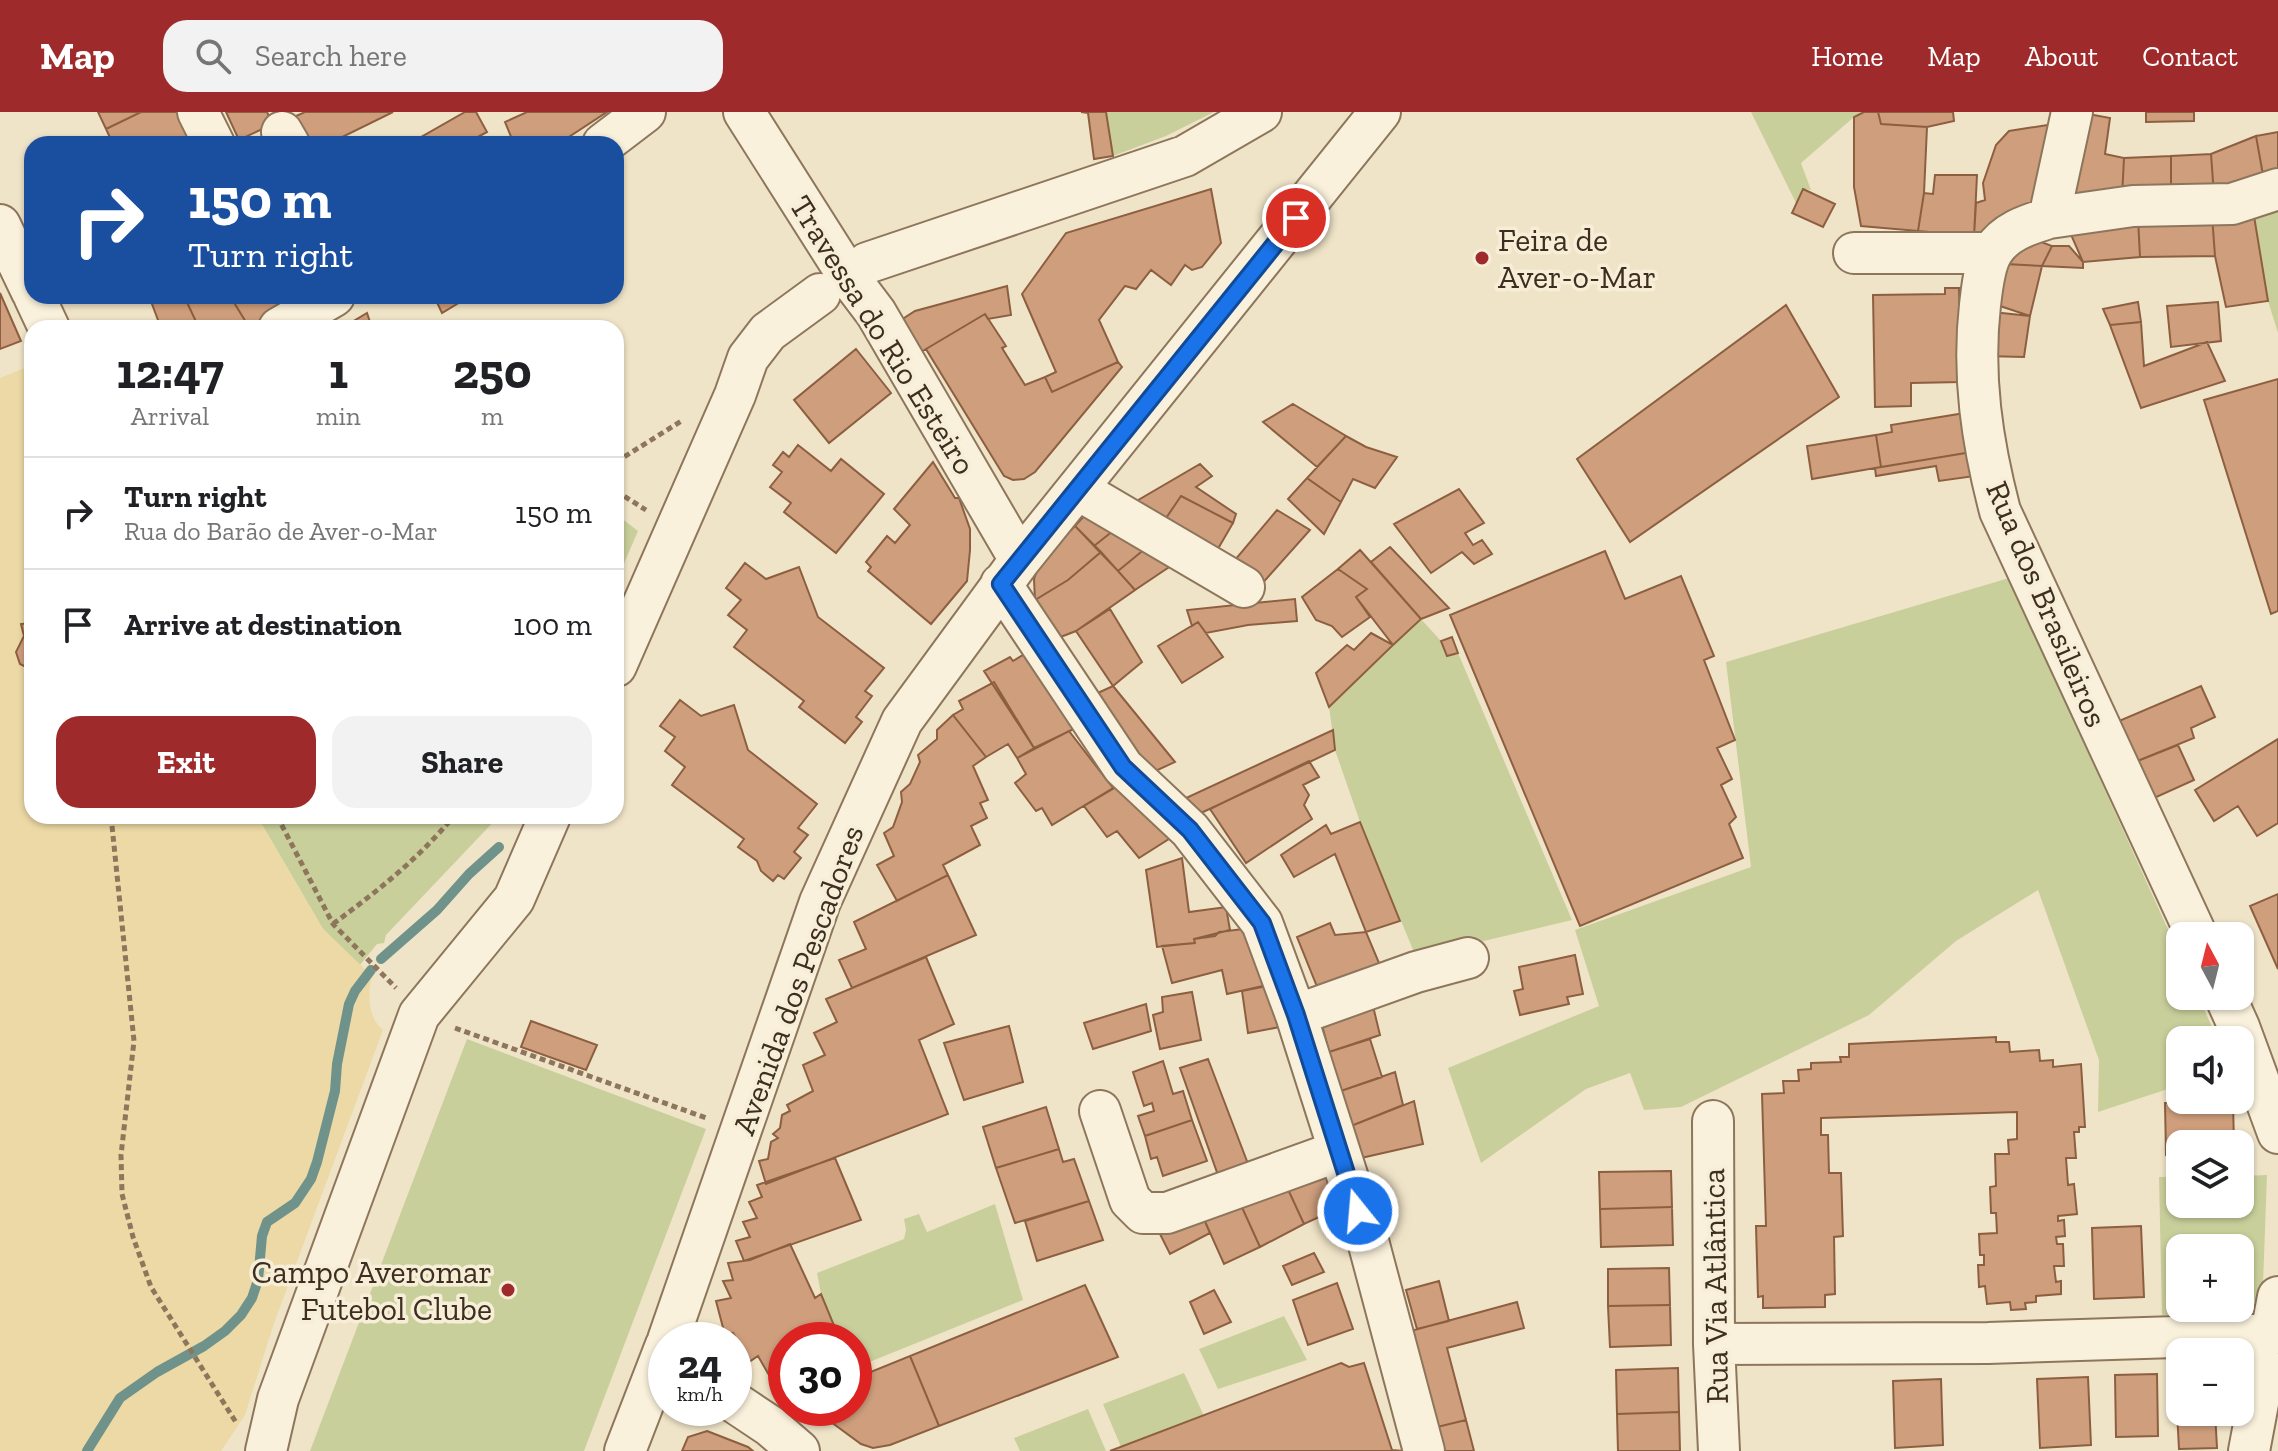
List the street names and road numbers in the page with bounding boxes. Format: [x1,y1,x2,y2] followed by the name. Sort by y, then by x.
[782,189,984,481] street label: Travessa do Rio Esteiro
[1978,475,2116,733] street label: Rua dos Brasileiros
[724,820,872,1140] street label: Avenida dos Pescadores
[1694,1168,1736,1404] street label: Rua Via Atlântica

